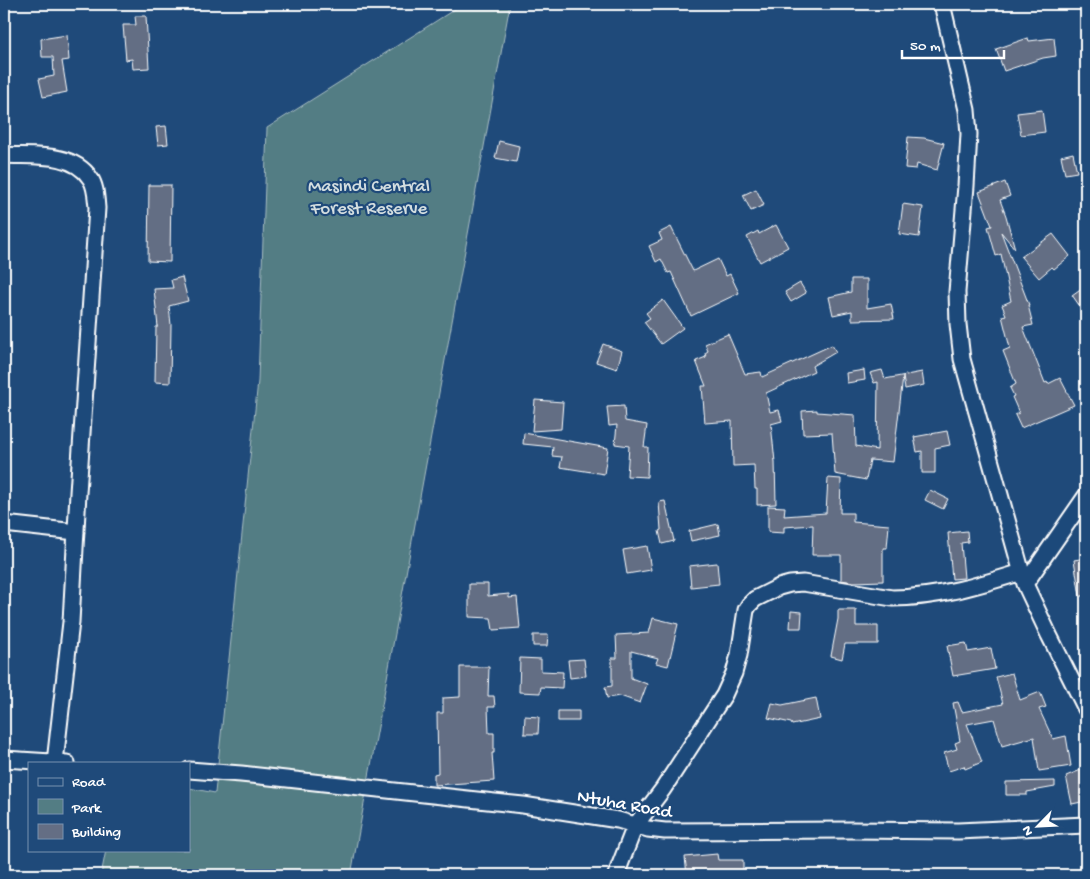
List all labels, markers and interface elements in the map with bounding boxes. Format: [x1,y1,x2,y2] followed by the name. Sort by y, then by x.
[902,28,1005,60] scale bar
[910,38,941,56] text: 50 m
[308,176,430,221] park label: Masindi Central Forest Reserve
[28,762,190,852] legend
[72,774,106,792] text: Road
[575,786,675,825] street label: Ntuha Road
[71,800,102,818] text: Park
[1012,802,1062,852] north arrow
[1019,823,1038,838] text: N
[71,824,121,842] text: Building

